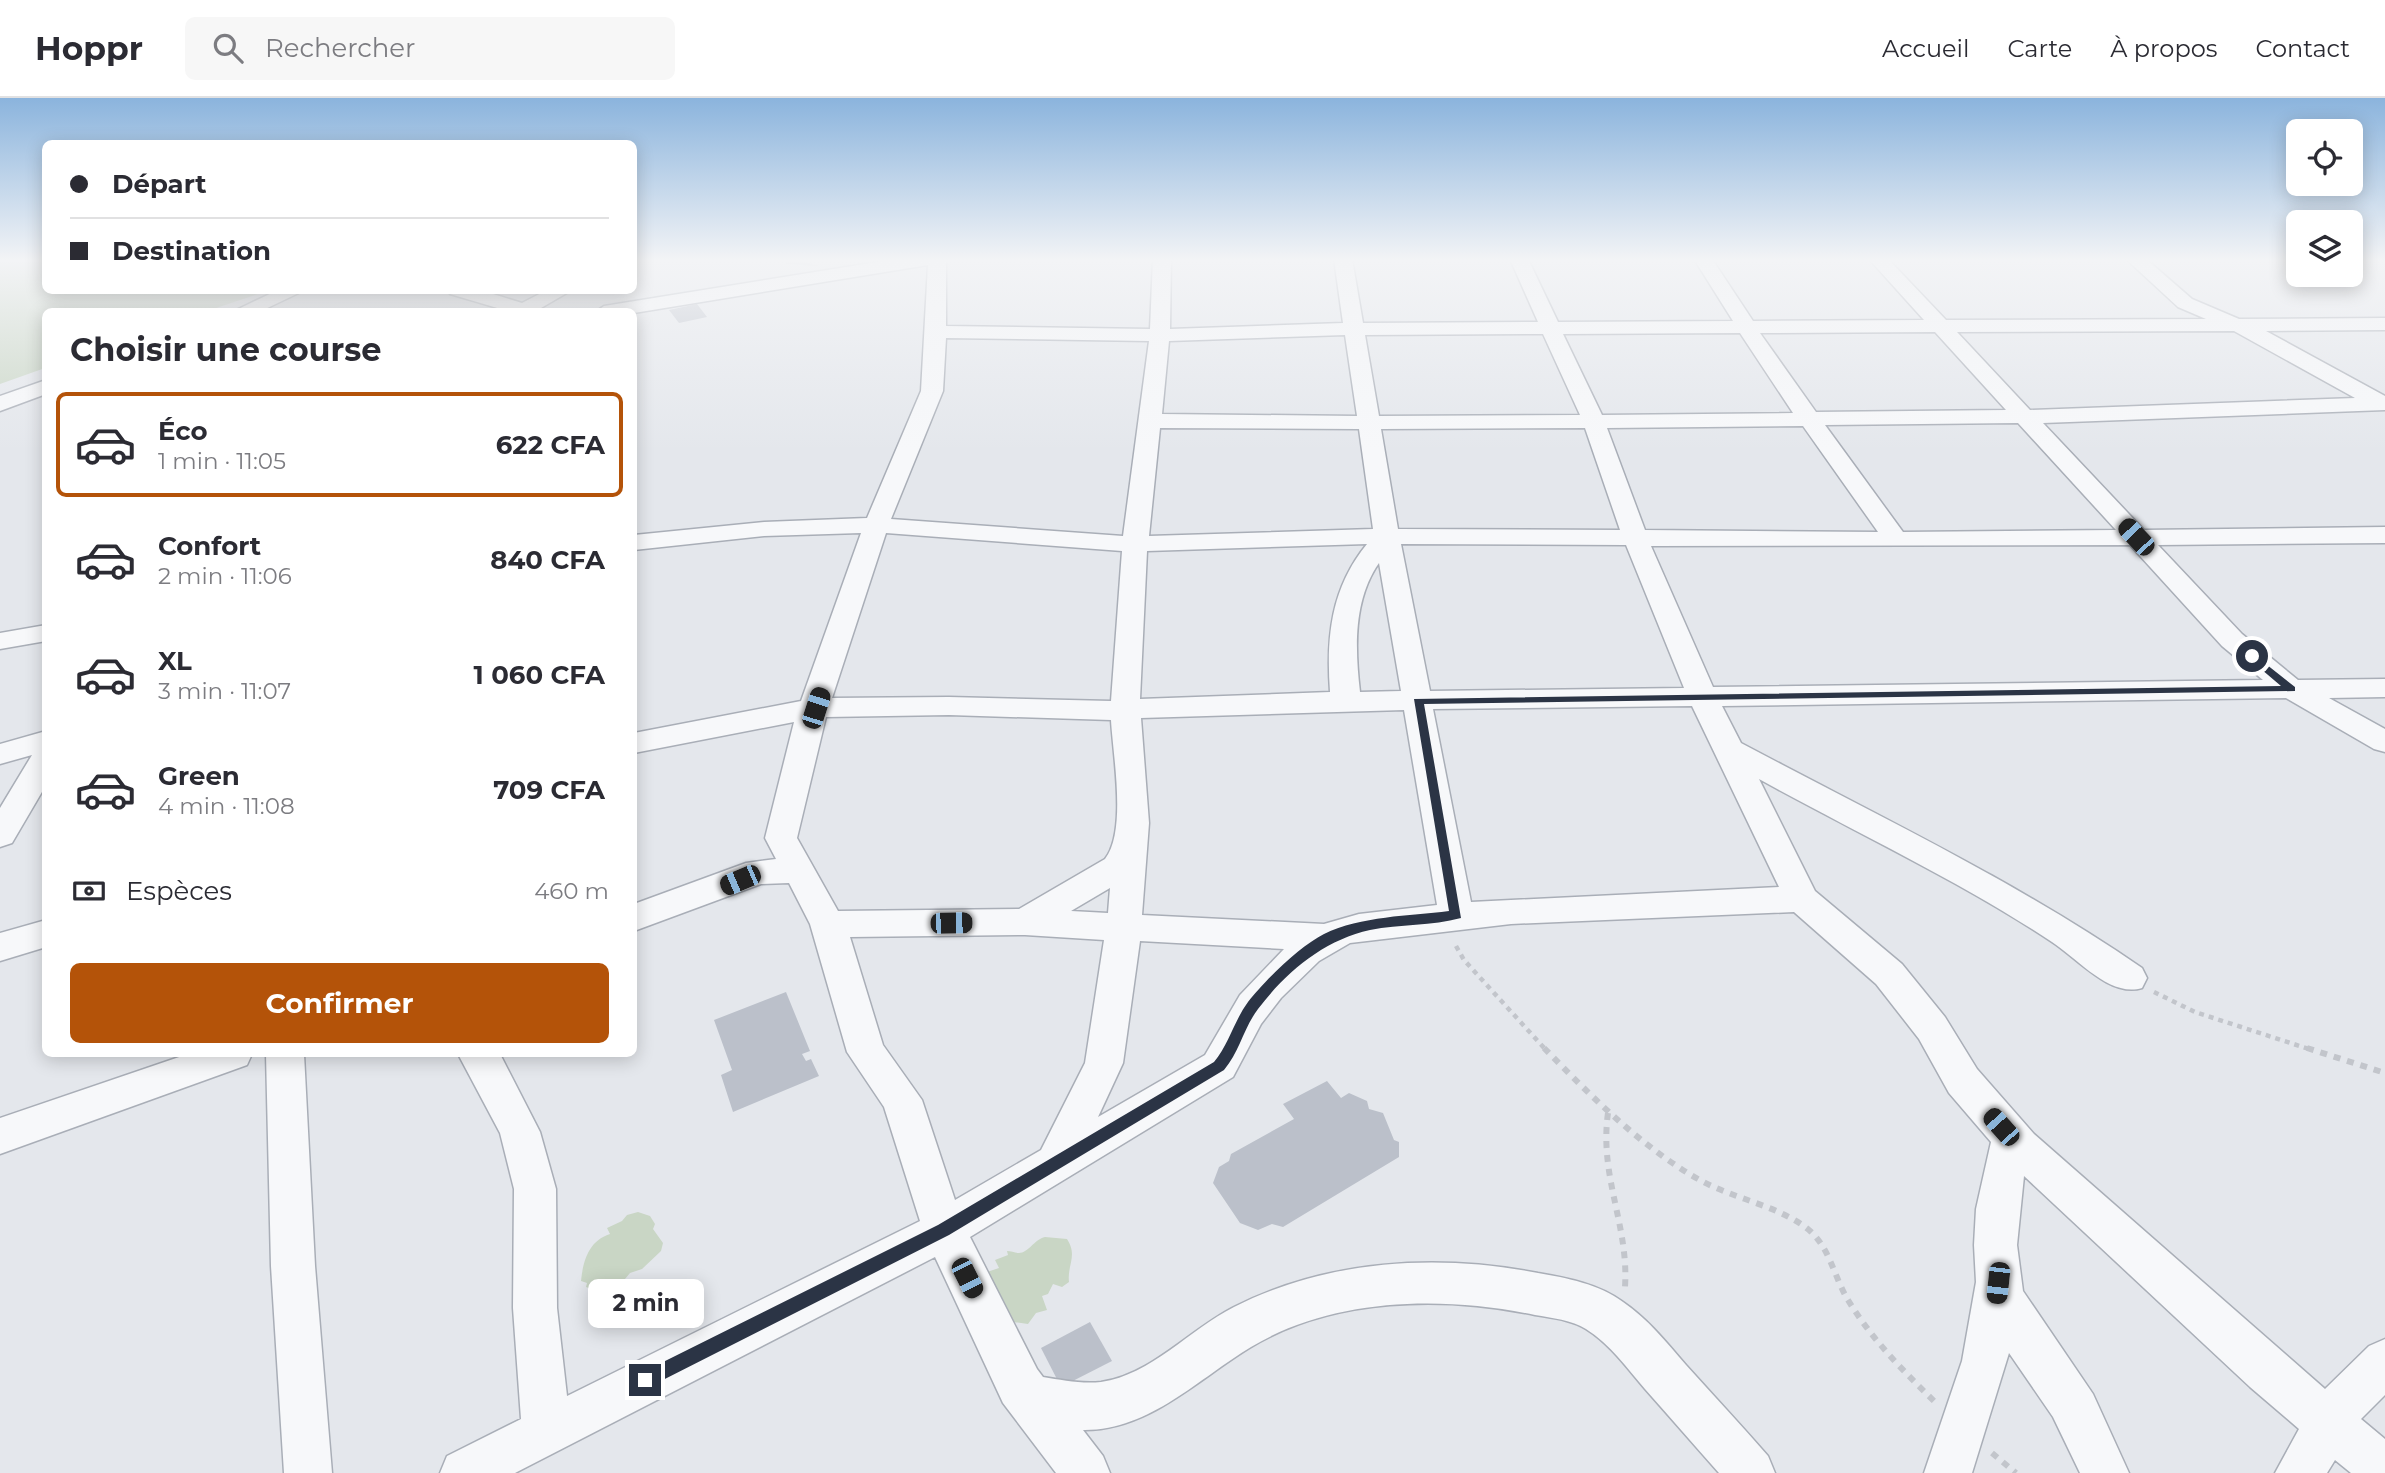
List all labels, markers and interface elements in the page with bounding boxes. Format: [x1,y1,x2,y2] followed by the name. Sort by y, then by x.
[185,17,675,80] search box
[35,28,143,68] text: Hoppr
[209,29,247,67] icon: search
[265,32,416,64] text: Rechercher
[1882,34,1969,63] text: Accueil
[2007,34,2072,63] text: Carte
[2110,34,2217,63] text: À propos
[2255,34,2350,63] text: Contact
[2286,119,2363,287] map controls
[2286,119,2363,196] button: locate
[112,168,207,200] text: Départ
[2286,210,2363,287] button: layers
[112,235,271,267] text: Destination
[70,330,382,369] text: Choisir une course
[74,413,137,476] icon: car
[158,415,208,447] text: Éco
[496,429,605,461] text: 622 CFA
[158,447,286,475] text: 1 min · 11:05
[2114,514,2159,560] car
[74,528,137,591] icon: car
[158,530,261,562] text: Confort
[490,544,605,576] text: 840 CFA
[158,562,292,590] text: 2 min · 11:06
[2236,640,2268,672] route start
[74,643,137,706] icon: car
[158,645,192,677] text: XL
[474,659,605,691] text: 1 060 CFA
[158,677,291,705] text: 3 min · 11:07
[800,685,833,731] car
[74,758,137,821] icon: car
[158,760,240,792] text: Green
[493,774,605,806] text: 709 CFA
[158,792,295,820] text: 4 min · 11:08
[717,862,764,898] car
[70,872,108,910] icon: cash
[126,875,232,907] text: Espèces
[534,877,609,905] text: 460 m
[930,912,973,934] car
[70,963,609,1043] button: Confirmer
[1980,1104,2023,1150] car
[949,1255,986,1301] car
[1986,1261,2011,1305] car
[587,1278,703,1328] callout: 2 min
[612,1289,680,1317] text: 2 min
[629,1364,661,1396] route end

